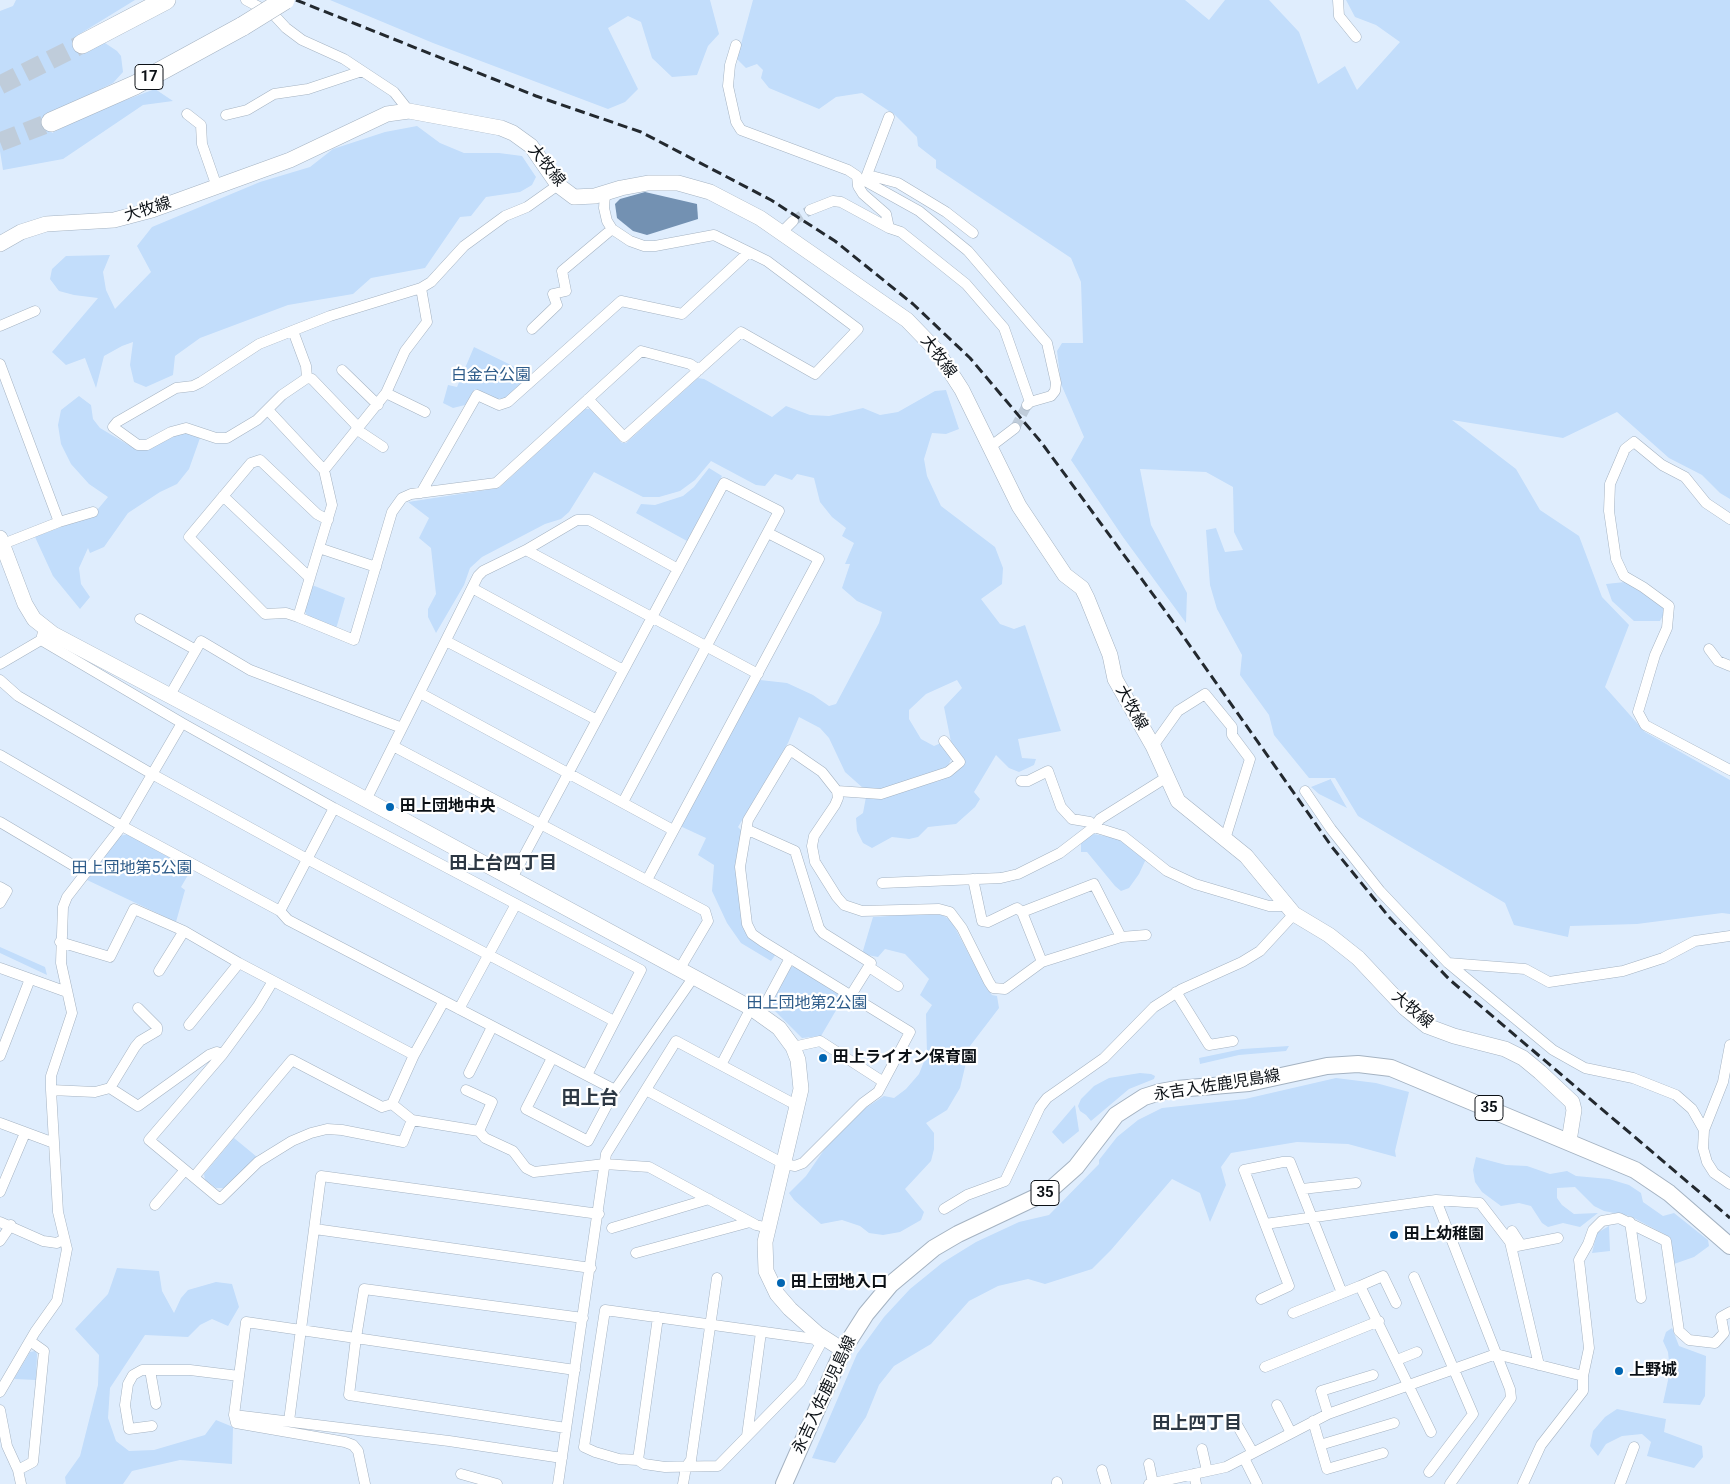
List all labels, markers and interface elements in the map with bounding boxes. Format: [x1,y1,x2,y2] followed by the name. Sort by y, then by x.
[135,64,163,90] road number: 17
[523,141,569,191] street label: 大牧線
[122,194,174,226] street label: 大牧線
[916,332,960,382] street label: 大牧線
[451,366,531,386] park label: 白金台公園
[1111,682,1151,734] street label: 大牧線
[400,797,496,817] place label: 田上団地中央
[384,801,396,813] marker: 田上団地中央
[449,853,557,875] district label: 田上台四丁目
[72,859,192,879] park label: 田上団地第5公園
[1387,987,1437,1033] street label: 大牧線
[747,994,867,1014] park label: 田上団地第2公園
[833,1048,977,1068] place label: 田上ライオン保育園
[817,1052,829,1064] marker: 田上ライオン保育園
[1152,1067,1282,1105] street label: 永吉入佐鹿児島線
[562,1088,618,1110] district label: 田上台
[1475,1096,1503,1120] road number: 35
[1031,1180,1059,1206] road number: 35
[1404,1225,1484,1245] place label: 田上幼稚園
[1388,1229,1400,1241] marker: 田上幼稚園
[791,1273,887,1293] place label: 田上団地入口
[775,1277,787,1289] marker: 田上団地入口
[789,1333,861,1457] street label: 永吉入佐鹿児島線
[1629,1361,1677,1381] place label: 上野城
[1613,1365,1625,1377] marker: 上野城
[1152,1413,1242,1435] district label: 田上四丁目

